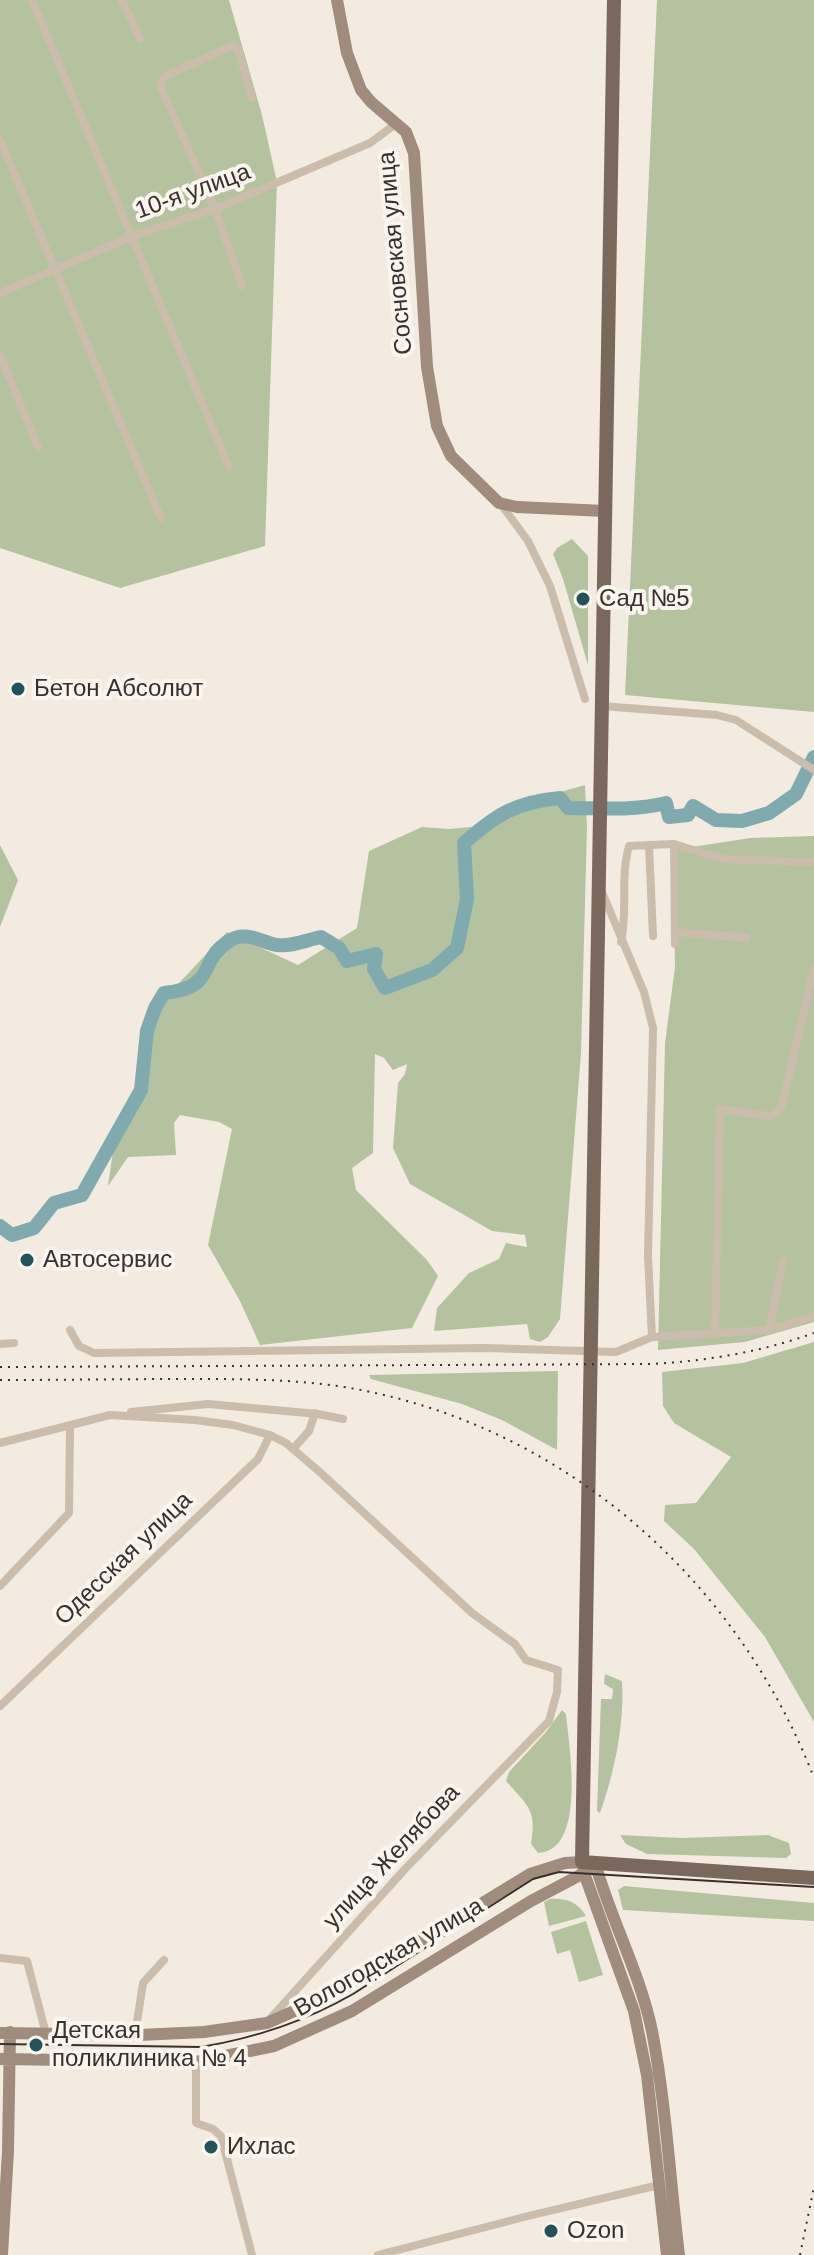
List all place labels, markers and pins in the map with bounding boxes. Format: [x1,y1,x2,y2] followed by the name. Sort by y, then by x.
[599,585,690,613] place label: Сад №5
[574,590,592,608] marker: Сад №5
[34,675,203,703] place label: Бетон Абсолют
[9,680,27,698] marker: Бетон Абсолют
[43,1246,172,1274] place label: Автосервис
[18,1251,36,1269] marker: Автосервис
[52,2017,247,2073] place label: Детская поликлиника № 4
[27,2036,45,2054] marker: Детская поликлиника № 4
[227,2133,296,2161] place label: Ихлас
[202,2138,220,2156] marker: Ихлас
[567,2217,624,2245] place label: Ozon
[542,2222,560,2240] marker: Ozon

